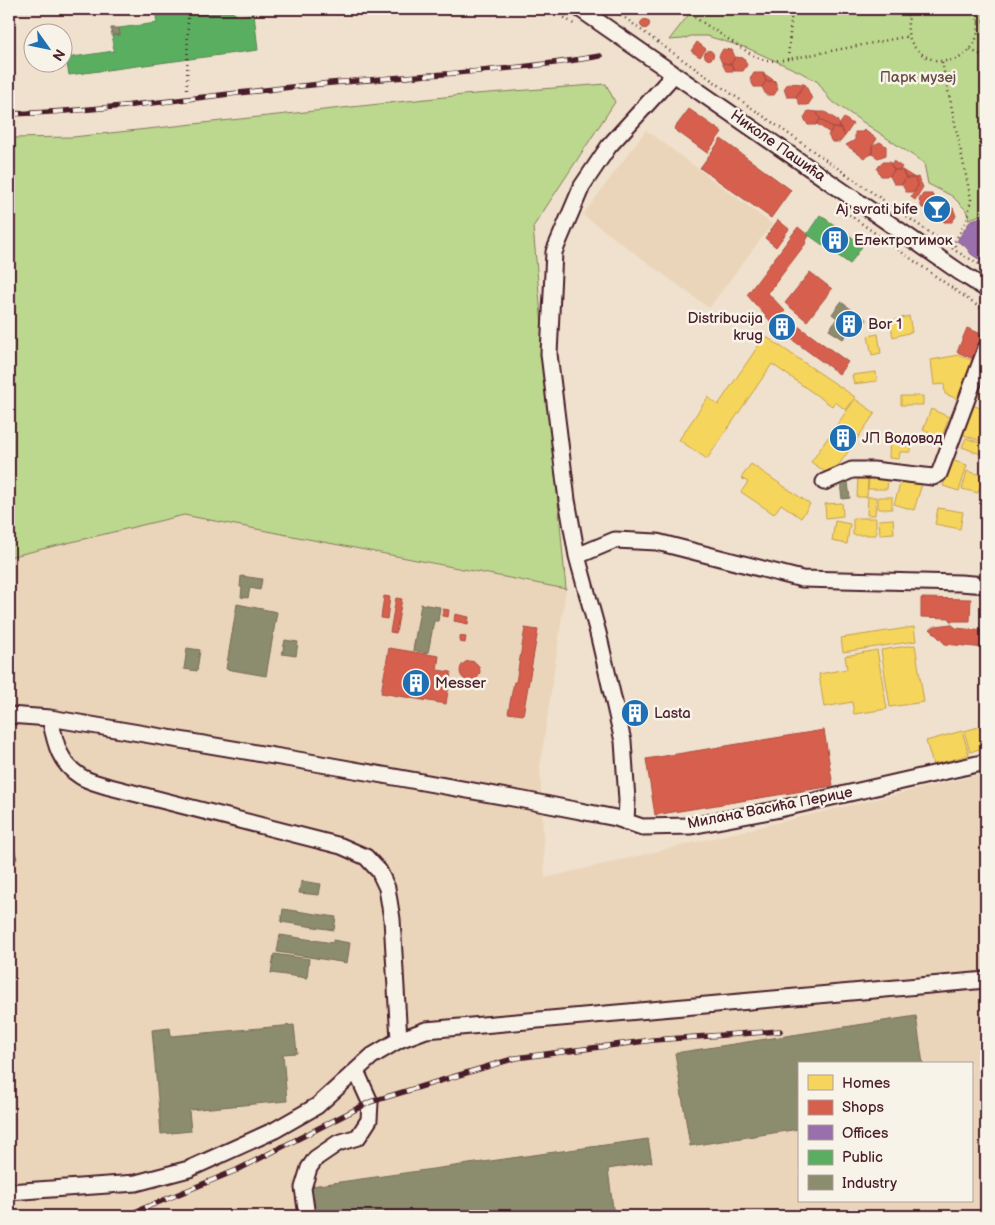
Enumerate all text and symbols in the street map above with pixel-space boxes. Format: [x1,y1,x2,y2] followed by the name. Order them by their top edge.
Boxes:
[22,22,72,72] north arrow
[48,46,68,64] text: N
[880,68,956,87] park label: Парк музеј
[727,106,830,186] street label: Николе Пашића
[922,194,952,224] bar icon: Aj svrati bife
[836,200,918,219] place label: Aj svrati bife
[820,225,850,255] building icon: Електротимок
[854,231,953,250] place label: Електротимок
[687,309,763,345] place label: Distribucija krug
[834,309,864,339] building icon: Bor 1
[767,312,797,342] building icon: Distribucija krug
[868,315,902,334] place label: Bor 1
[828,423,858,453] building icon: ЈП Водовод
[862,429,943,448] place label: ЈП Водовод
[401,668,431,698] building icon: Messer
[435,674,487,693] place label: Messer
[620,698,650,728] building icon: Lasta
[654,704,691,723] place label: Lasta
[686,783,854,833] street label: Милана Васића Перице
[798,1062,972,1202] legend
[842,1074,891,1093] text: Homes
[842,1098,885,1117] text: Shops
[842,1124,889,1143] text: Offices
[842,1148,883,1167] text: Public
[842,1174,897,1193] text: Industry

